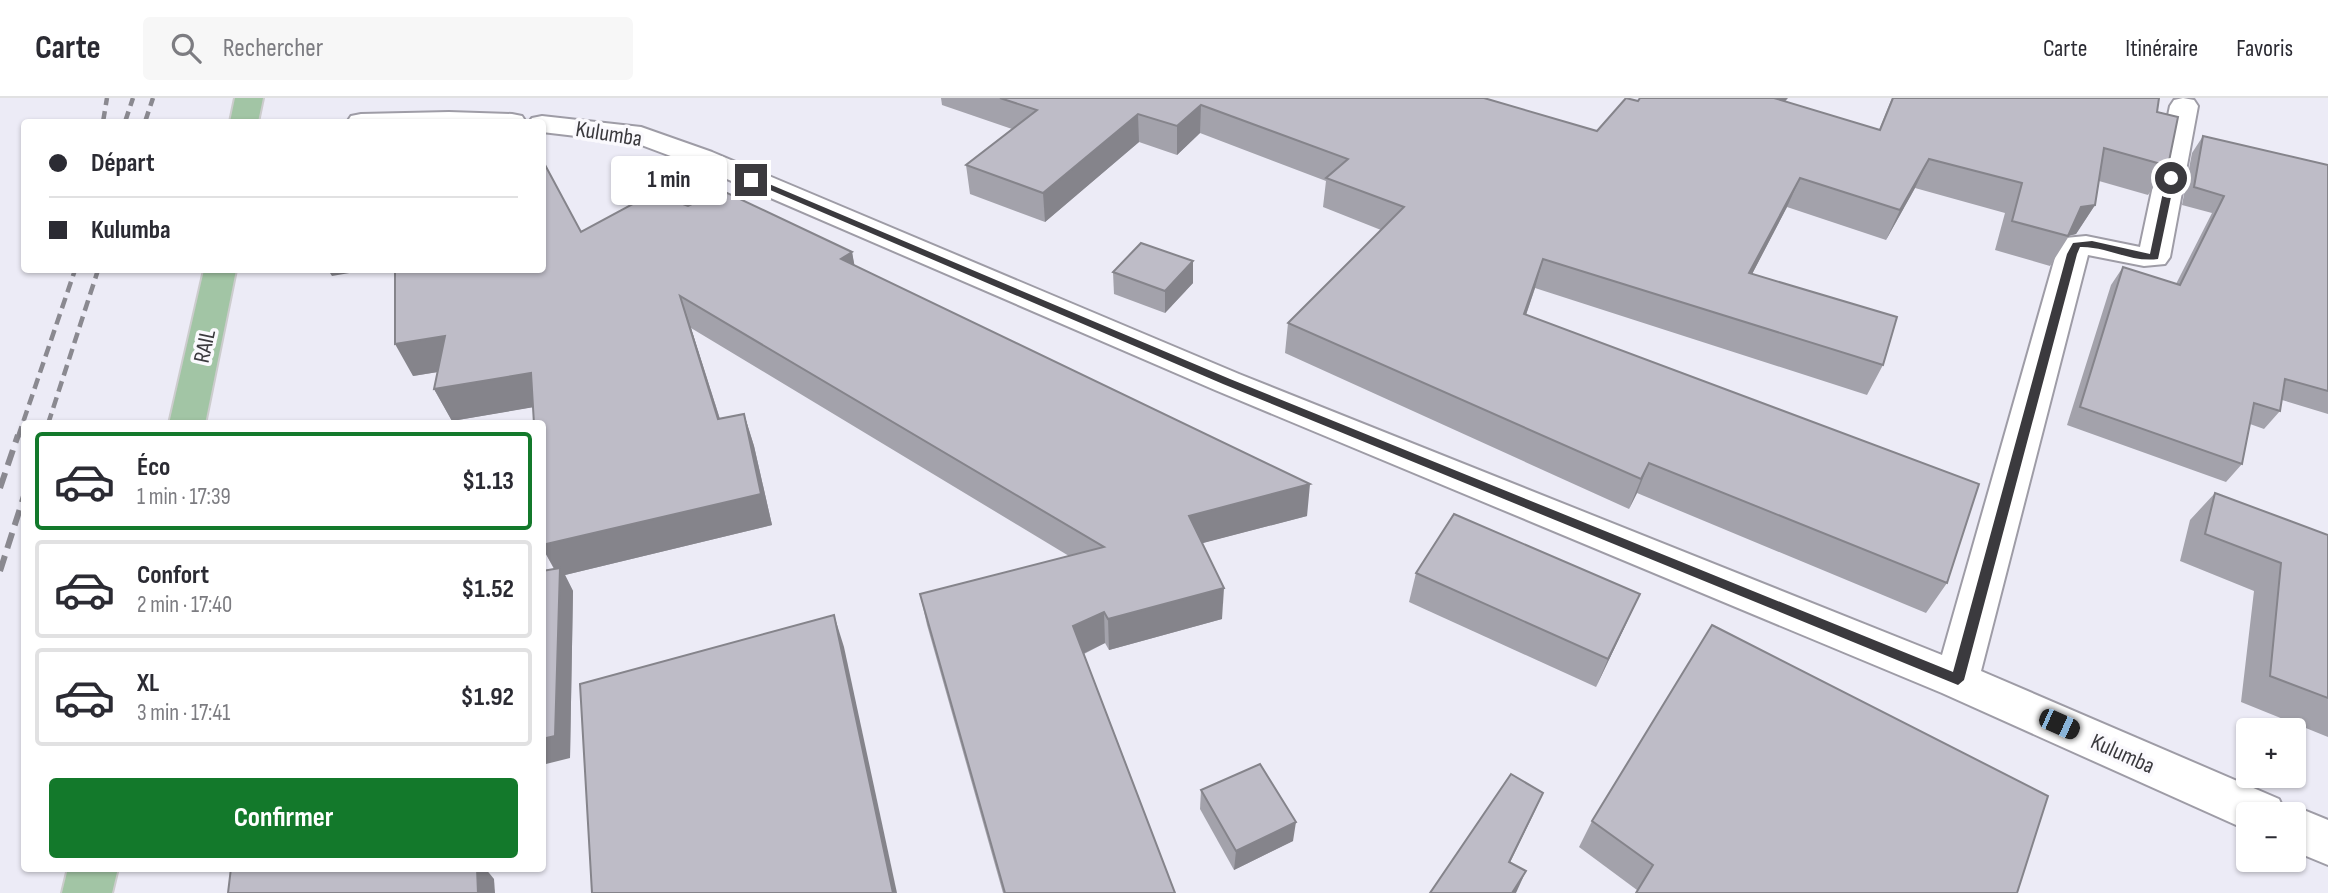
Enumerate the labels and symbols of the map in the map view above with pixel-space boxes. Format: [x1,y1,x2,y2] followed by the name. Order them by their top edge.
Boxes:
[574,115,644,153] street label: Kulumba
[611,155,726,204] callout: 1 min
[2155,162,2187,194] route start
[735,164,767,196] route end
[188,326,222,365] street label: RAIL
[2036,706,2083,742] car
[2086,728,2159,780] street label: Kulumba

